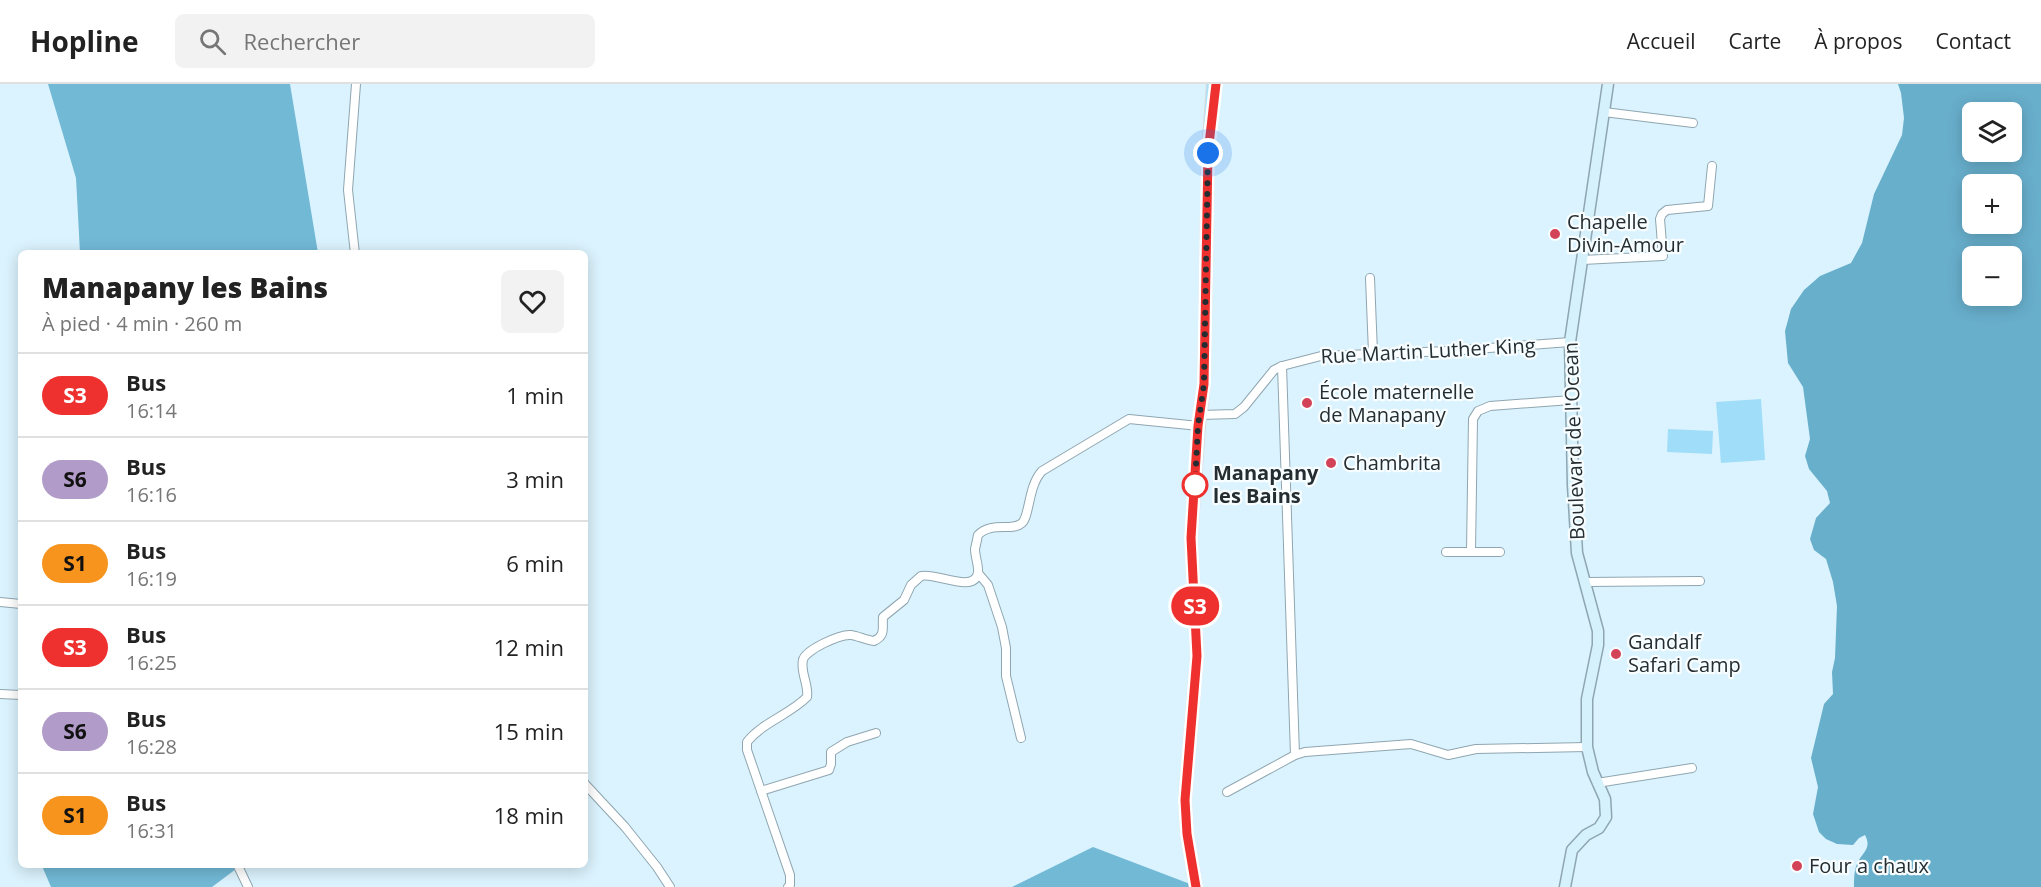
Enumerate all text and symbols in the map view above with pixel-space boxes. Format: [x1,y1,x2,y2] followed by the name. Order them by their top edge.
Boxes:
[175,14,595,68] search box
[30,22,139,60] text: Hopline
[196,25,229,58] icon: search
[244,26,360,56] text: Rechercher
[1627,27,1695,55] text: Accueil
[1728,27,1781,55] text: Carte
[1814,27,1903,55] text: À propos
[1936,27,2011,55] text: Contact
[1962,102,2022,306] map controls
[1962,102,2022,162] button: layers
[1193,138,1223,168] your location
[1962,174,2022,234] button: +
[1567,208,1684,258] place label: Chapelle Divin-Amour
[1548,227,1562,241] marker: Chapelle Divin-Amour
[1962,246,2022,306] button: −
[42,268,328,306] text: Manapany les Bains
[501,270,564,333] button: heart
[42,310,242,337] text: À pied · 4 min · 260 m
[1320,331,1536,370] street label: Rue Martin Luther King
[1557,342,1590,540] street label: Boulevard de l'Ocean
[126,367,166,397] text: Bus
[1319,378,1474,428] place label: École maternelle de Manapany
[506,380,564,410] text: 1 min
[63,381,87,409] text: S3
[1300,396,1314,410] marker: École maternelle de Manapany
[126,397,177,424] text: 16:14
[1343,449,1441,476] place label: Chambrita
[126,451,166,481] text: Bus
[1324,456,1338,470] marker: Chambrita
[1213,459,1319,509] place label: Manapany les Bains
[506,464,564,494] text: 3 min
[63,465,87,493] text: S6
[1182,472,1208,498] marker: Manapany les Bains
[126,481,177,508] text: 16:16
[126,535,166,565] text: Bus
[506,548,564,578] text: 6 min
[63,549,87,577] text: S1
[126,565,177,592] text: 16:19
[1168,586,1222,626] line badge: S3
[1183,592,1207,620] text: S3
[126,619,166,649] text: Bus
[1628,628,1741,678] place label: Gandalf Safari Camp
[494,632,564,662] text: 12 min
[63,633,87,661] text: S3
[1609,647,1623,661] marker: Gandalf Safari Camp
[126,649,177,676] text: 16:25
[126,703,166,733] text: Bus
[494,716,564,746] text: 15 min
[63,717,87,745] text: S6
[126,733,177,760] text: 16:28
[126,787,166,817] text: Bus
[494,800,564,830] text: 18 min
[63,801,87,829] text: S1
[126,817,177,844] text: 16:31
[1809,852,1930,879] place label: Four a chaux
[1790,859,1804,873] marker: Four a chaux

